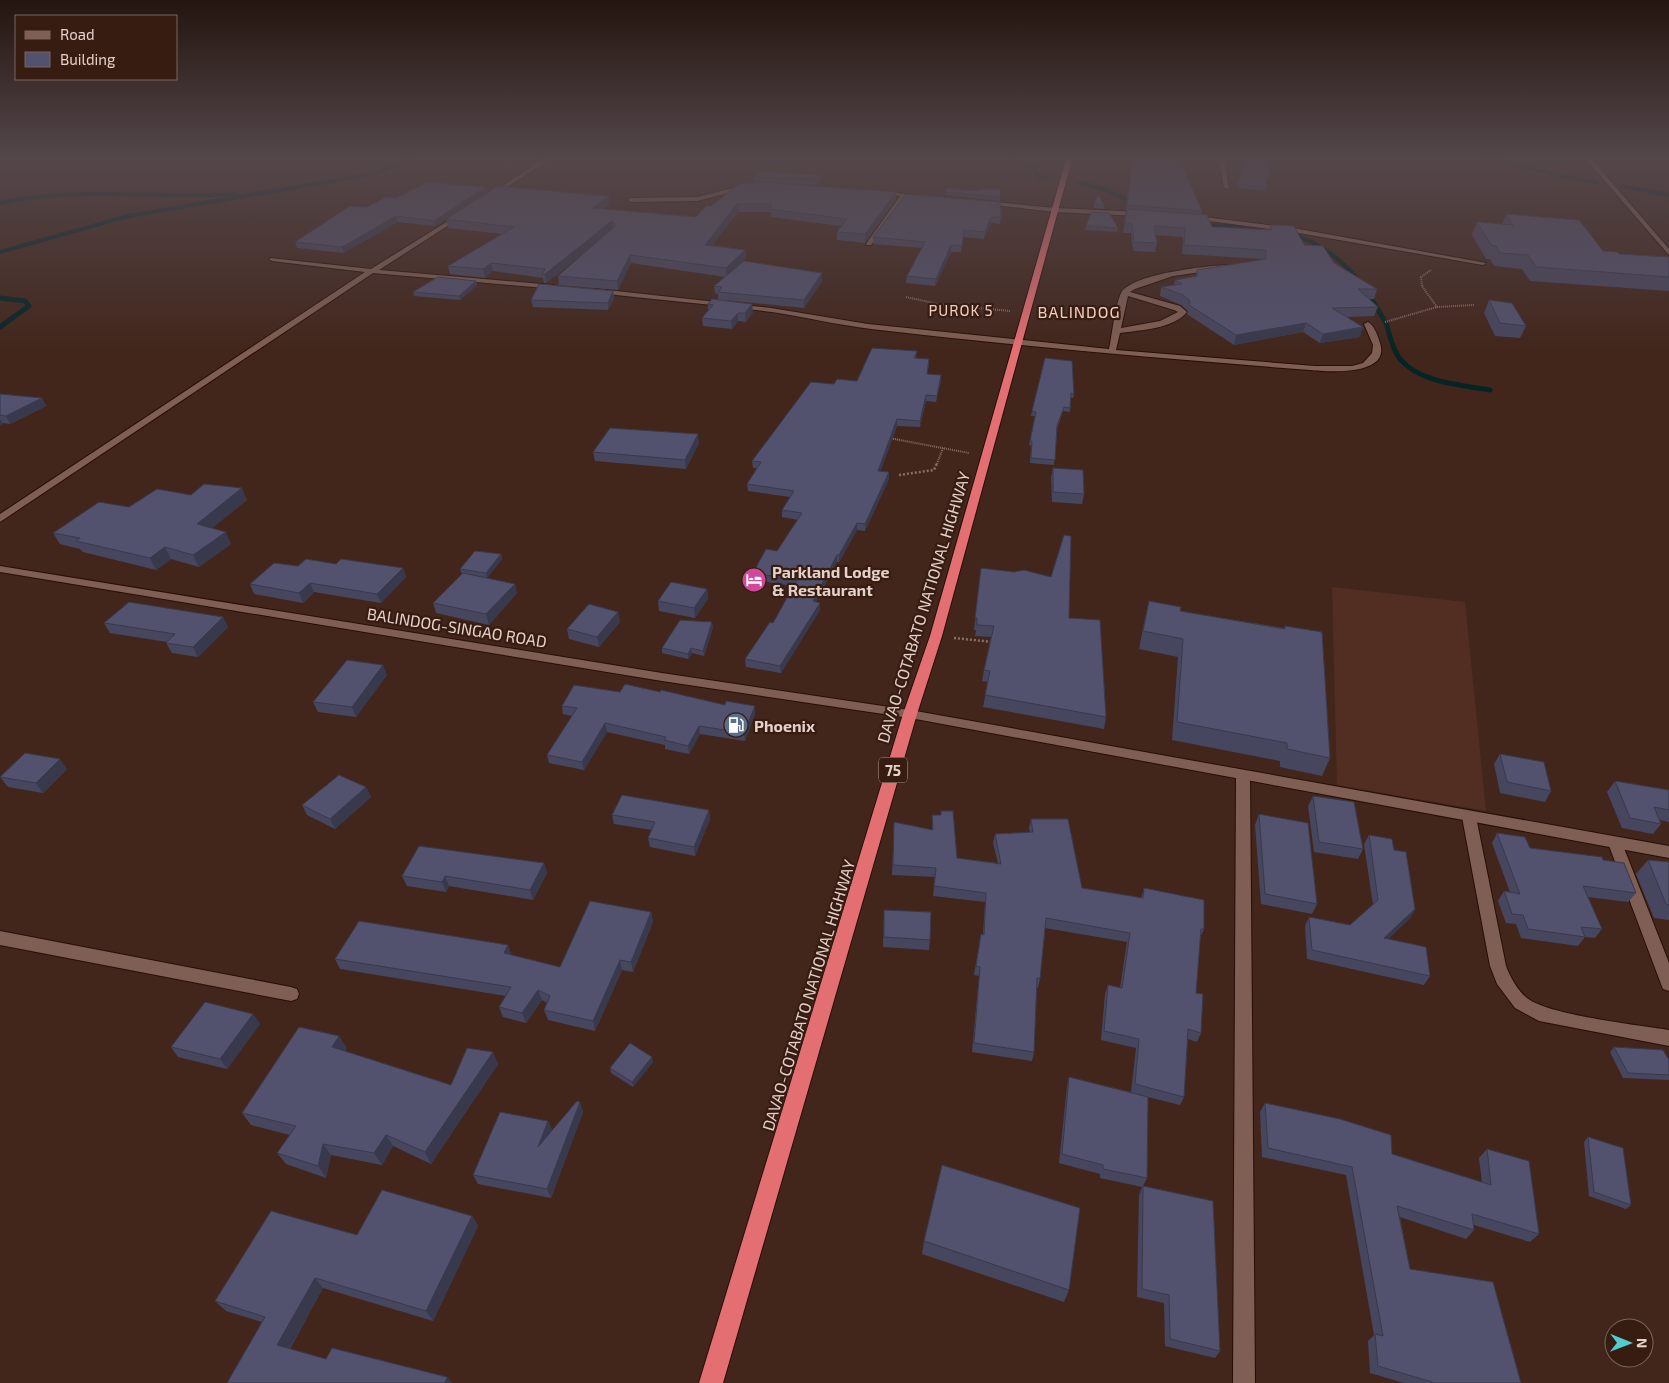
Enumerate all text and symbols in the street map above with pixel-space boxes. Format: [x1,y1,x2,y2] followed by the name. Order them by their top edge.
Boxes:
[15,15,178,80] legend
[60,25,95,43] text: Road
[60,50,116,68] text: Building
[928,301,994,319] district label: PUROK 5
[1038,302,1120,321] district label: BALINDOG
[873,469,973,745] street label: DAVAO-COTABATO NATIONAL HIGHWAY
[772,562,890,599] place label: Parkland Lodge & Restaurant
[741,567,767,593] hotel icon: Parkland Lodge & Restaurant
[366,603,548,651] street label: BALINDOG-SINGAO ROAD
[723,712,749,738] fuel station icon: Phoenix
[754,716,815,735] place label: Phoenix
[879,758,907,782] road number: 75
[758,857,858,1133] street label: DAVAO-COTABATO NATIONAL HIGHWAY
[1604,1318,1654,1368] north arrow
[1634,1338,1651,1348] text: N

